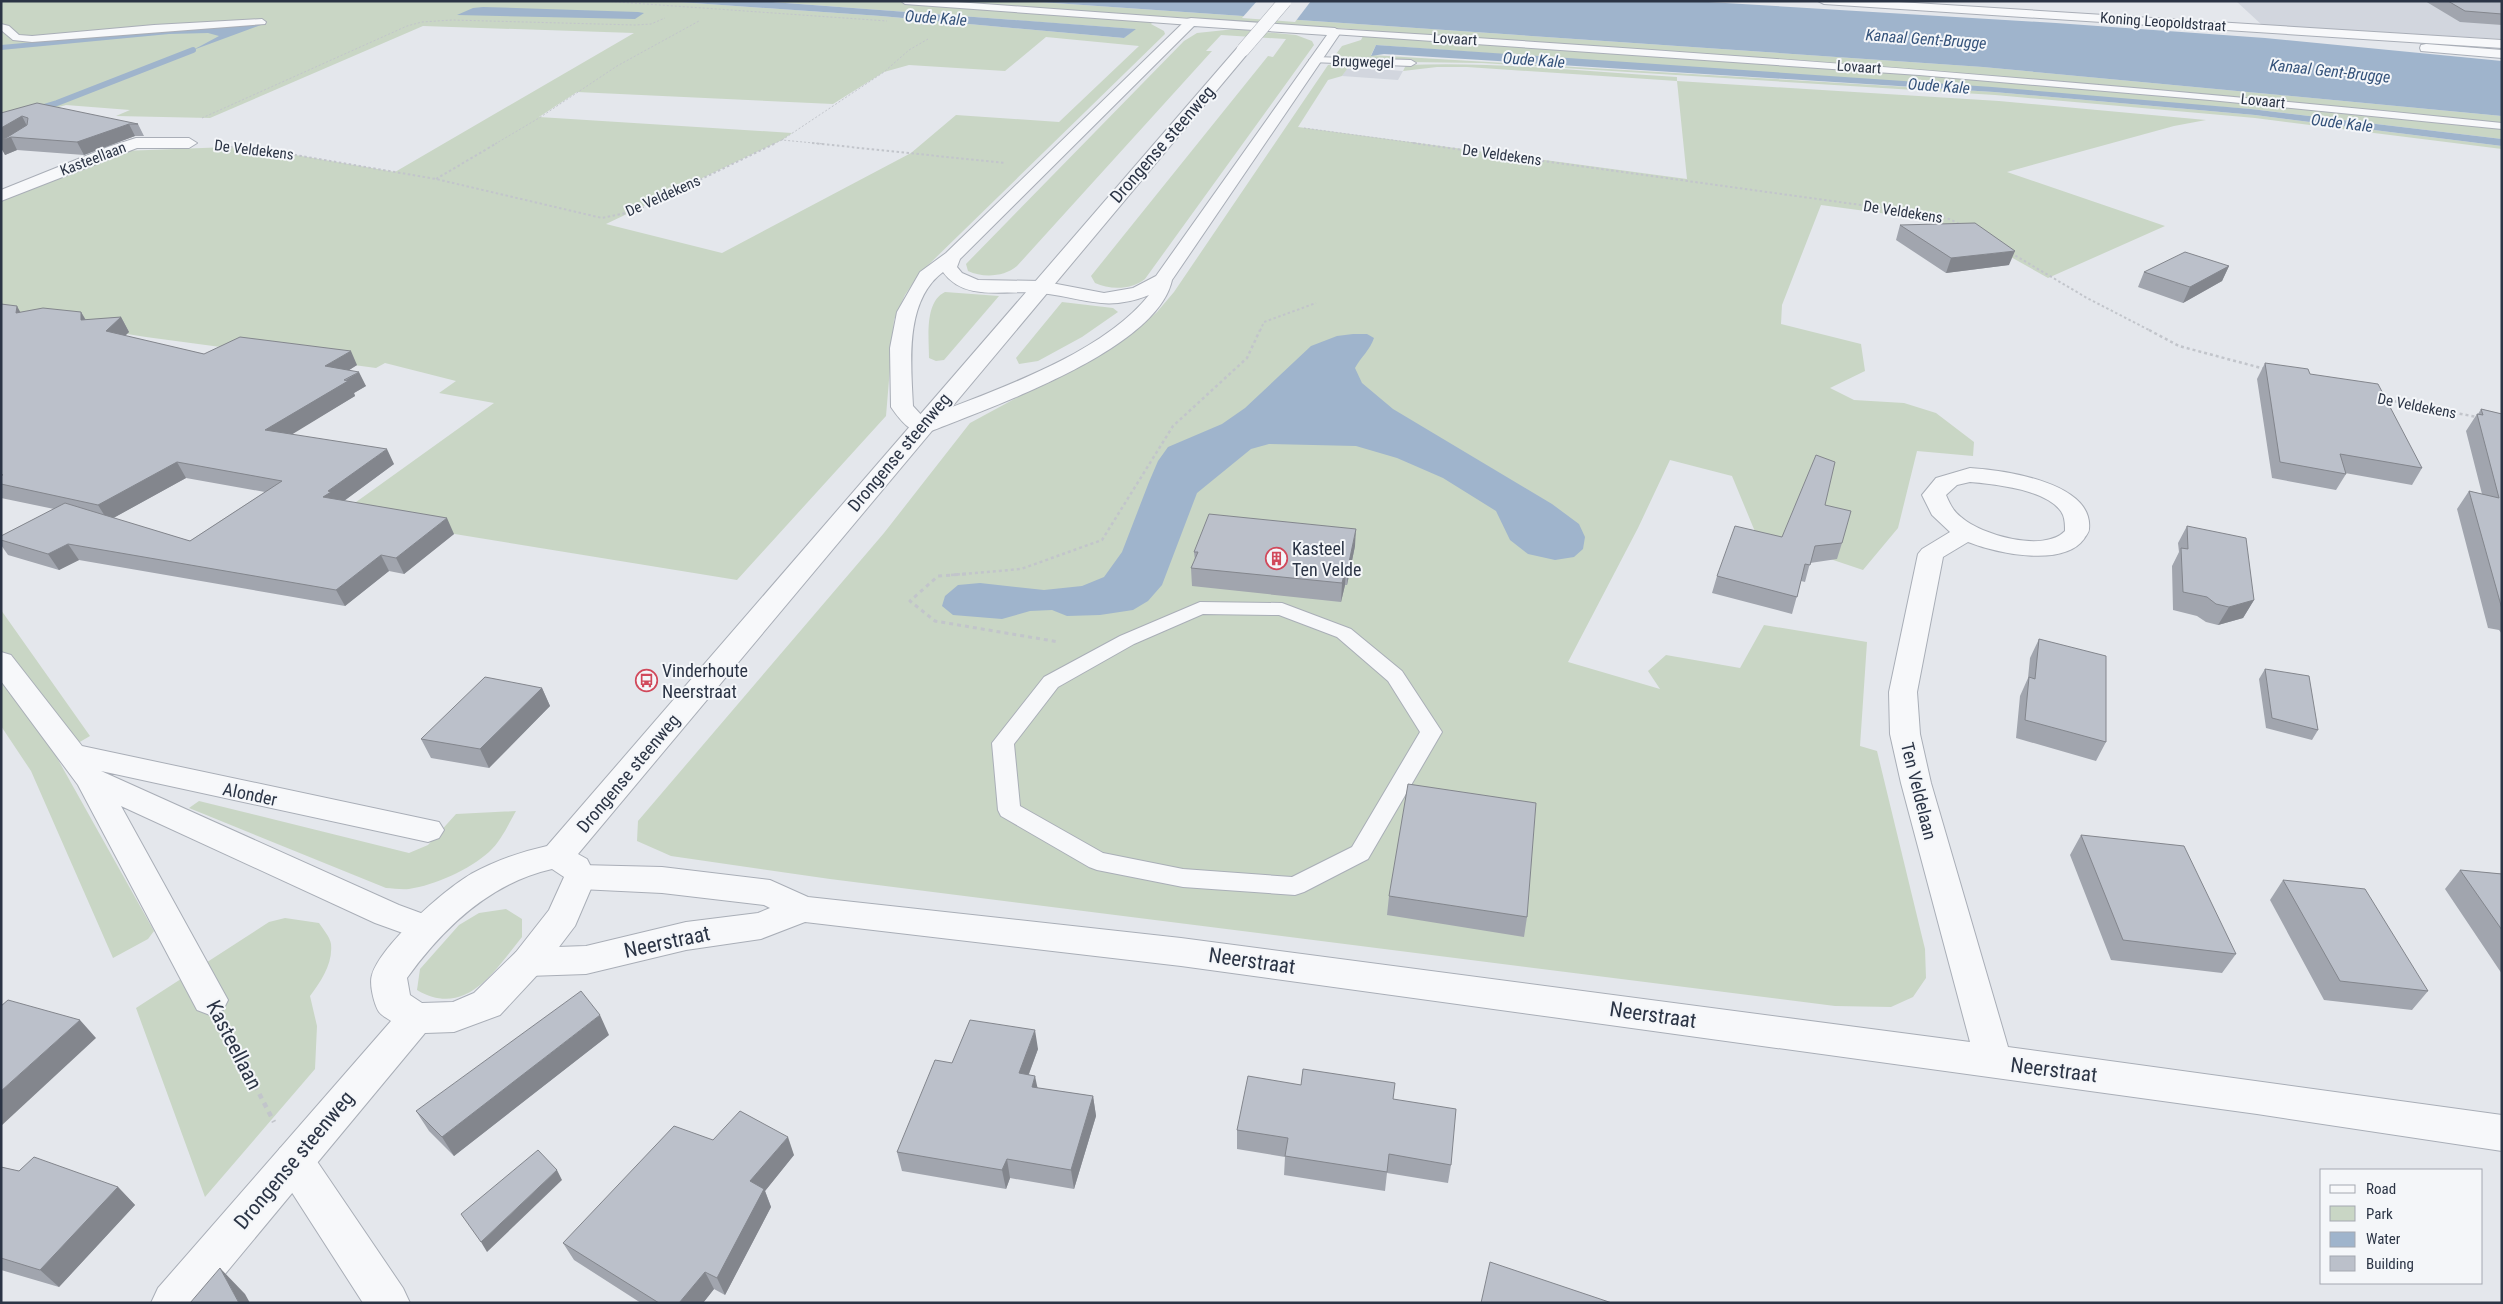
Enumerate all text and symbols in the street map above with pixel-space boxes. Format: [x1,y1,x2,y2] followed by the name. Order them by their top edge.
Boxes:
[904,6,968,30] water label: Oude Kale
[2099,9,2227,35] street label: Koning Leopoldstraat
[1865,25,1987,53] water label: Kanaal Gent-Brugge
[1432,29,1478,49] street label: Lovaart
[1502,48,1566,72] water label: Oude Kale
[1332,52,1394,72] street label: Brugwegel
[2269,55,2391,87] water label: Kanaal Gent-Brugge
[1836,56,1882,78] street label: Lovaart
[1907,74,1971,98] water label: Oude Kale
[1105,81,1219,207] street label: Drongense steenweg
[2240,90,2286,112] street label: Lovaart
[2310,110,2374,136] water label: Oude Kale
[213,136,295,164] street label: De Veldekens
[57,138,129,180] street label: Kasteellaan
[1461,141,1543,169] street label: De Veldekens
[623,171,703,220] street label: De Veldekens
[1862,197,1944,227] street label: De Veldekens
[843,388,955,516] street label: Drongense steenweg
[2376,390,2458,422] street label: De Veldekens
[1292,538,1361,580] place label: Kasteel Ten Velde
[1264,546,1288,570] building icon: Kasteel Ten Velde
[662,660,748,702] place label: Vinderhoute Neerstraat
[634,668,658,692] bus stop icon: Vinderhoute Neerstraat
[572,709,684,837] street label: Drongense steenweg
[1897,740,1941,842] street label: Ten Veldelaan
[221,778,280,810] street label: Alonder
[622,921,712,963] street label: Neerstraat
[1207,943,1297,979] street label: Neerstraat
[201,996,267,1094] street label: Kasteellaan
[1608,997,1698,1033] street label: Neerstraat
[2009,1053,2099,1087] street label: Neerstraat
[229,1086,359,1234] street label: Drongense steenweg
[2320,1169,2483,1284] legend
[2366,1180,2396,1198] text: Road
[2366,1205,2393,1223] text: Park
[2366,1230,2401,1248] text: Water
[2366,1255,2414,1273] text: Building

